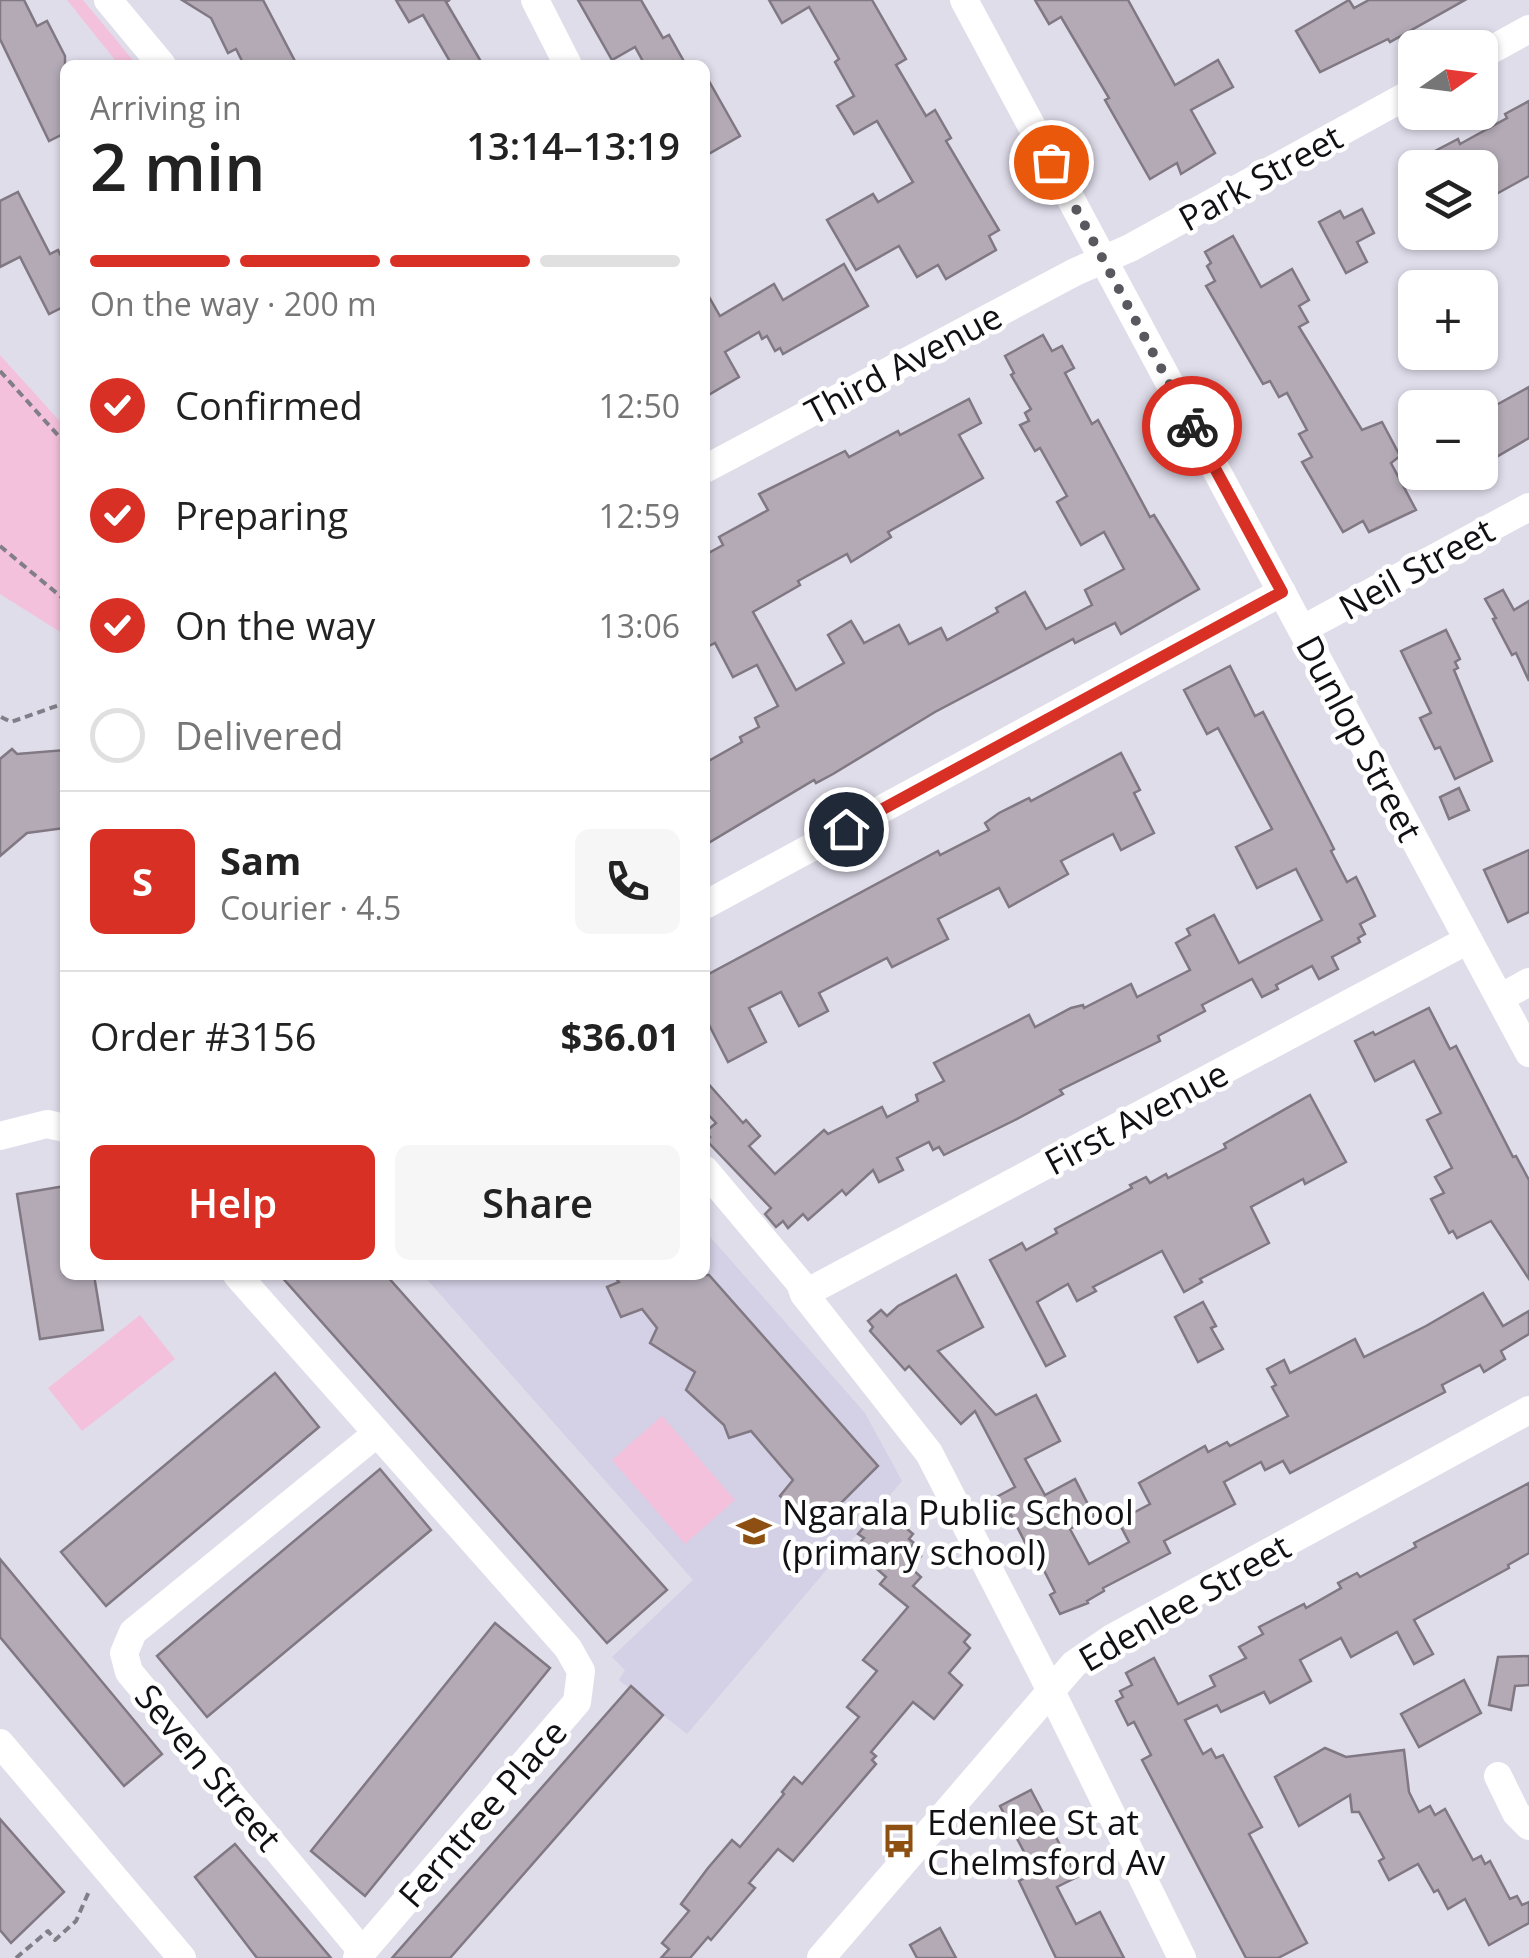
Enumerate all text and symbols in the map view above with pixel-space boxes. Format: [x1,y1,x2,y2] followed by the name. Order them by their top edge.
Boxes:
[1398,30,1498,130] north arrow
[1398,30,1498,490] map controls
[90,86,242,129] text: Arriving in
[1170,113,1350,241] street label: Park Street
[466,119,680,171] text: 13:14–13:19
[1009,120,1094,205] pin
[90,122,265,210] text: 2 min
[1024,135,1079,190] icon: bag
[1398,150,1498,250] button: layers
[1398,270,1498,370] button: +
[90,282,377,325] text: On the way · 200 m
[796,291,1010,435] street label: Third Avenue
[1142,376,1242,476] courier
[90,378,145,433] icon: check
[175,379,363,431] text: Confirmed
[598,384,680,427] text: 12:50
[1398,390,1498,490] button: −
[1165,399,1220,454] icon: bike
[90,488,145,543] icon: check
[175,489,348,541] text: Preparing
[598,494,680,537] text: 12:59
[1330,506,1502,630] street label: Neil Street
[90,598,145,653] icon: check
[175,599,375,651] text: On the way
[598,604,680,647] text: 13:06
[1286,627,1434,849] street label: Dunlop Street
[175,709,344,761] text: Delivered
[804,787,889,872] pin
[819,802,874,857] icon: home
[575,829,680,934] button: phone
[220,834,301,886] text: Sam
[132,855,153,907] text: S
[220,886,401,929] text: Courier · 4.5
[90,1010,317,1062] text: Order #3156
[561,1010,680,1062] text: $36.01
[1036,1049,1236,1185] street label: First Avenue
[90,1145,375,1260] button: Help
[395,1145,680,1260] button: Share
[782,1488,1134,1575] place label: Ngarala Public School (primary school)
[735,1512,773,1550] school or university icon: Ngarala Public School (primary school)
[1070,1522,1298,1682] street label: Edenlee Street
[125,1674,293,1860] street label: Seven Street
[387,1709,577,1917] street label: Ferntree Place
[927,1798,1166,1885] place label: Edenlee St at Chelmsford Av
[880,1822,918,1860] bus stop icon: Edenlee St at Chelmsford Av

